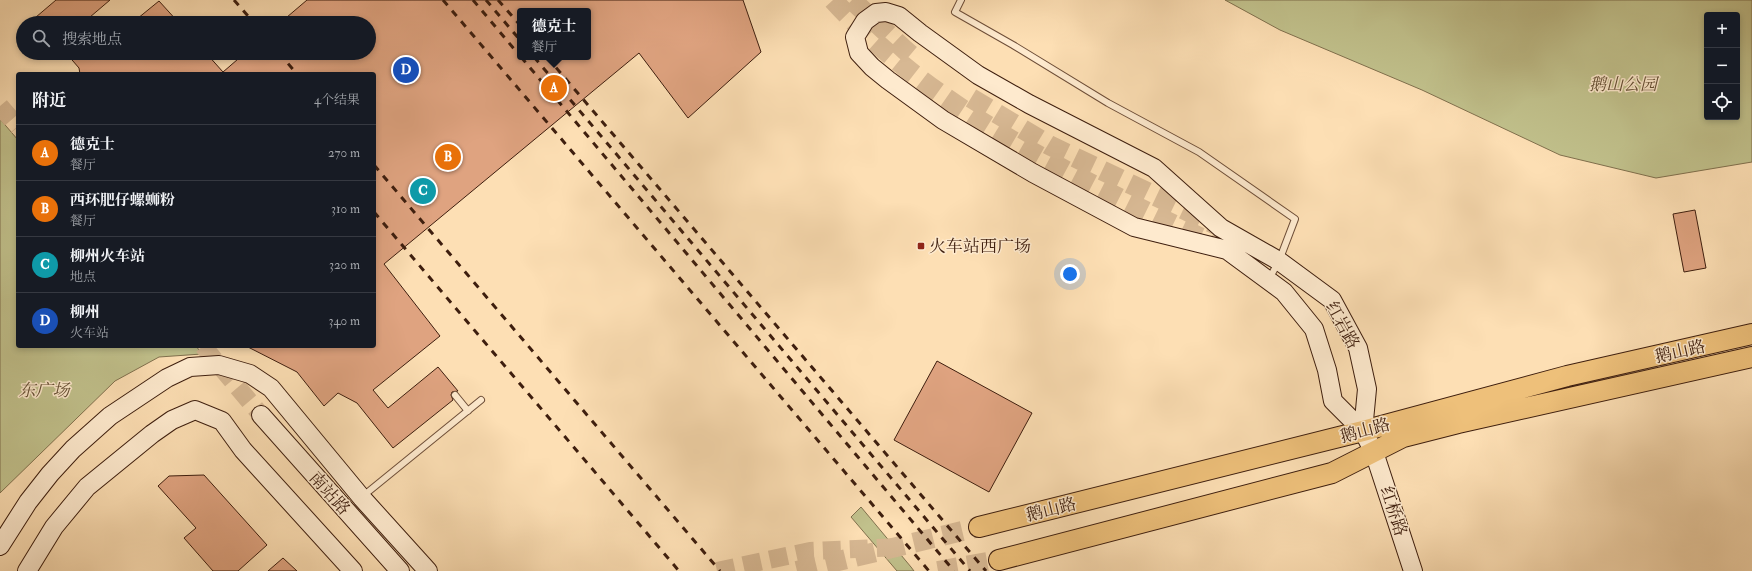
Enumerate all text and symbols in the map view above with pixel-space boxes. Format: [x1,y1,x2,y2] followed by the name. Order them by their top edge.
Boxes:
[517,8,591,60] popup
[1704,12,1740,120] map controls
[1704,12,1740,48] button: +
[16,16,376,60] search box
[531,17,577,36] text: 德克士
[30,27,52,49] icon: search
[62,30,122,49] text: 搜索地点
[531,39,558,55] text: 餐厅
[1704,48,1740,84] button: −
[393,55,419,85] pin: D
[541,73,567,103] pin: A
[1589,74,1660,95] park label: 鹅山公园
[1704,84,1740,120] button: locate
[32,90,66,111] text: 附近
[314,92,360,108] text: 4个结果
[70,135,115,154] text: 德克士
[435,142,461,172] pin: B
[41,145,49,161] text: A
[328,145,360,161] text: 270 m
[70,157,96,173] text: 餐厅
[410,176,436,206] pin: C
[70,191,175,210] text: 西环肥仔螺蛳粉
[41,201,49,217] text: B
[331,201,360,217] text: 310 m
[70,213,96,229] text: 餐厅
[929,236,1031,257] place label: 火车站西广场
[916,241,926,251] marker: 火车站西广场
[70,247,145,266] text: 柳州火车站
[40,257,50,273] text: C
[329,257,360,273] text: 320 m
[1060,264,1080,284] your location
[70,269,96,285] text: 地点
[1321,298,1364,353] street label: 红岩路
[70,303,100,322] text: 柳州
[40,313,50,329] text: D
[329,313,360,329] text: 340 m
[70,325,109,341] text: 火车站
[1653,336,1707,367] street label: 鹅山路
[19,380,71,401] park label: 东广场
[1338,414,1392,447] street label: 鹅山路
[305,467,354,519] street label: 南站路
[1376,484,1411,539] street label: 红桥路
[1024,493,1078,526] street label: 鹅山路

